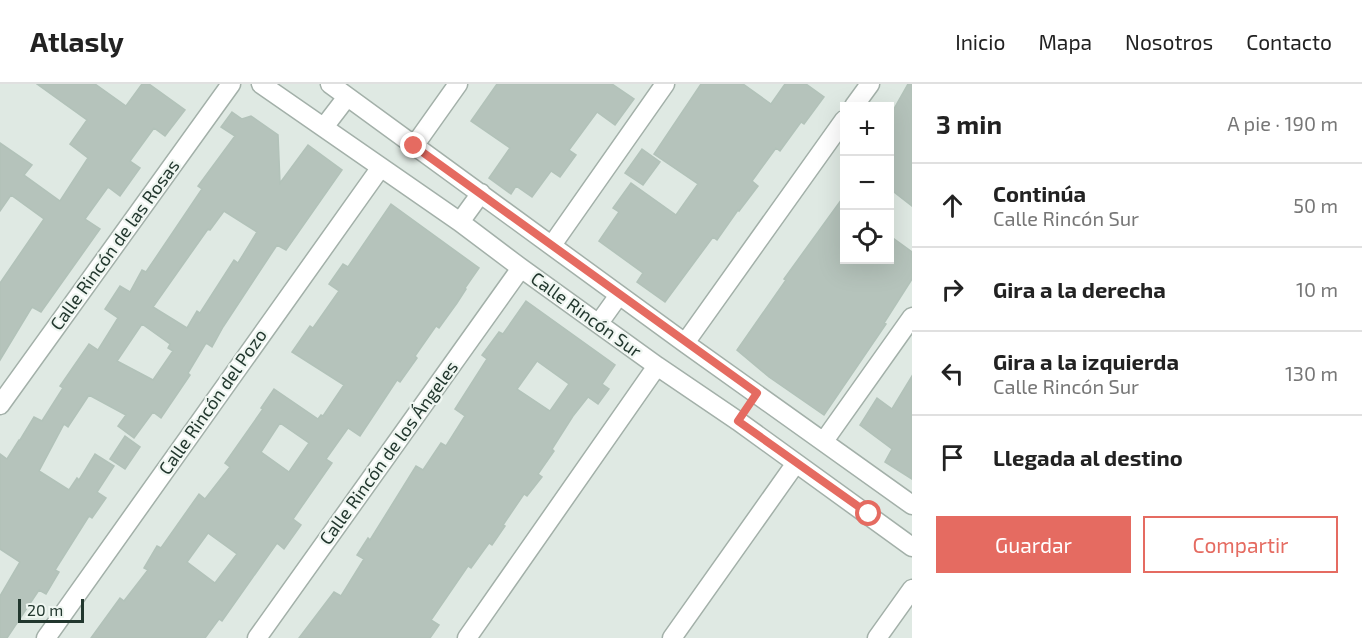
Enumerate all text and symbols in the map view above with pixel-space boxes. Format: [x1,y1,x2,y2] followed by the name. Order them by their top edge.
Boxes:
[30,24,124,58] text: Atlasly
[955,29,1005,54] text: Inicio
[1038,29,1092,54] text: Mapa
[1125,29,1213,54] text: Nosotros
[1246,29,1332,54] text: Contacto
[840,102,894,264] map controls
[840,102,894,156] button: +
[936,108,1002,139] text: 3 min
[1227,111,1338,135] text: A pie · 190 m
[400,132,426,158] route end
[45,155,184,334] street label: Calle Rincón de las Rosas
[840,156,894,210] button: −
[993,180,1086,206] text: Continúa
[936,189,969,222] icon: ahead
[1293,193,1338,217] text: 50 m
[993,206,1139,230] text: Calle Rincón Sur
[840,210,894,264] button: locate
[527,267,646,362] street label: Calle Rincón Sur
[936,273,969,306] icon: right
[993,276,1166,302] text: Gira a la derecha
[1296,277,1338,301] text: 10 m
[154,324,271,479] street label: Calle Rincón del Pozo
[993,348,1179,374] text: Gira a la izquierda
[314,356,462,549] street label: Calle Rincón de los Ángeles
[936,357,969,390] icon: left
[1285,361,1338,385] text: 130 m
[993,374,1139,398] text: Calle Rincón Sur
[936,441,969,474] icon: arrive
[993,444,1183,470] text: Llegada al destino
[855,500,881,526] route start
[936,516,1131,573] button: Guardar
[1143,516,1338,573] button: Compartir
[18,596,84,624] scale bar
[27,600,63,619] text: 20 m

